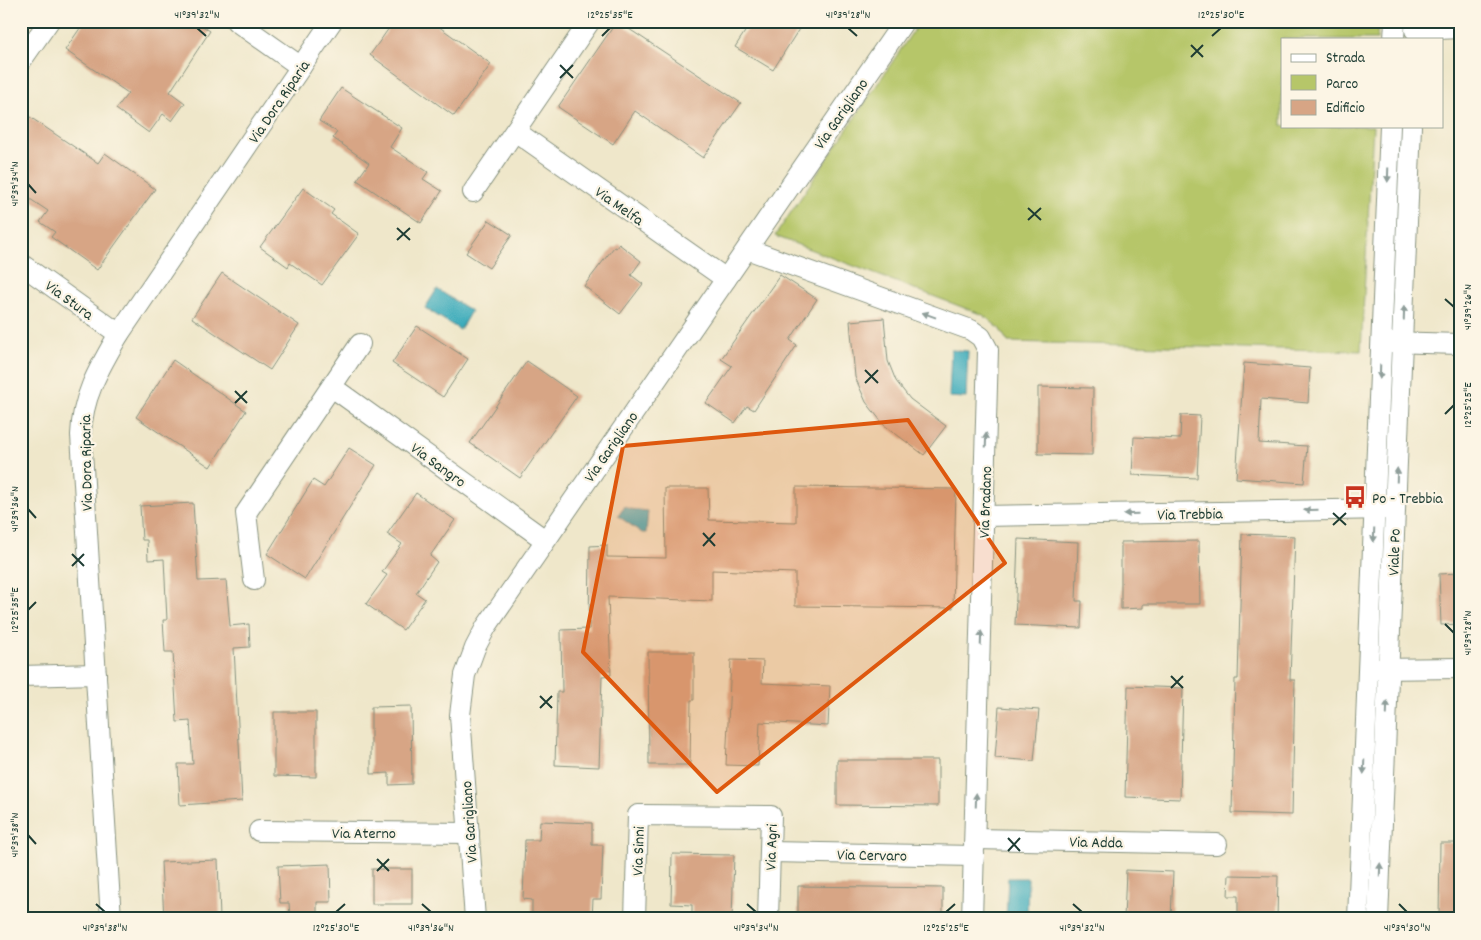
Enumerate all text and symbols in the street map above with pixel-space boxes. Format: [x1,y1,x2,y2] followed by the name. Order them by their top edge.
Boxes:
[174,7,220,24] text: 41°39'32"N
[587,7,633,24] text: 12°25'35"E
[826,7,871,24] text: 41°39'28"N
[1198,7,1245,24] text: 12°25'30"E
[1281,38,1444,128] legend
[1326,48,1366,70] text: Strada
[244,56,317,149] street label: Via Dora Riparia
[809,74,875,155] street label: Via Garigliano
[1326,74,1358,96] text: Parco
[1326,98,1365,120] text: Edificio
[7,161,24,207] text: 41°39'34"N
[1384,167,1392,183] one-way arrow
[589,182,648,233] street label: Via Melfa
[39,276,98,327] street label: Via Stura
[1460,284,1477,330] text: 41°39'26"N
[1400,305,1408,321] one-way arrow
[921,311,936,318] one-way arrow
[1376,365,1384,381] one-way arrow
[1460,382,1477,428] text: 12°25'25"E
[579,407,645,488] street label: Via Garigliano
[75,414,100,511] street label: Via Dora Riparia
[982,432,990,448] one-way arrow
[405,438,470,494] street label: Via Sangro
[974,466,999,539] street label: Via Bradano
[1393,467,1401,483] one-way arrow
[1342,484,1368,510] bus stop icon: Po - Trebbia
[7,486,24,532] text: 41°39'36"N
[1372,488,1443,511] place label: Po - Trebbia
[1157,503,1223,528] street label: Via Trebbia
[1303,507,1319,515] one-way arrow
[1123,510,1139,518] one-way arrow
[1369,527,1377,543] one-way arrow
[1383,528,1408,576] street label: Viale Po
[7,587,24,633] text: 12°25'35"E
[1460,610,1477,655] text: 41°39'28"N
[977,629,985,645] one-way arrow
[1383,699,1391,715] one-way arrow
[1360,759,1368,775] one-way arrow
[456,780,485,864] street label: Via Garigliano
[972,792,980,808] one-way arrow
[7,812,24,858] text: 41°39'38"N
[332,823,396,846] street label: Via Aterno
[760,823,785,871] street label: Via Agri
[627,826,652,876] street label: Via Sinni
[1069,832,1123,855] street label: Via Adda
[837,844,907,869] street label: Via Cervaro
[1377,862,1385,878] one-way arrow
[83,920,128,937] text: 41°39'38"N
[313,920,360,937] text: 12°25'30"E
[408,920,454,937] text: 41°39'36"N
[733,920,779,937] text: 41°39'34"N
[923,920,969,937] text: 12°25'25"E
[1059,920,1105,937] text: 41°39'32"N
[1384,920,1430,937] text: 41°39'30"N

